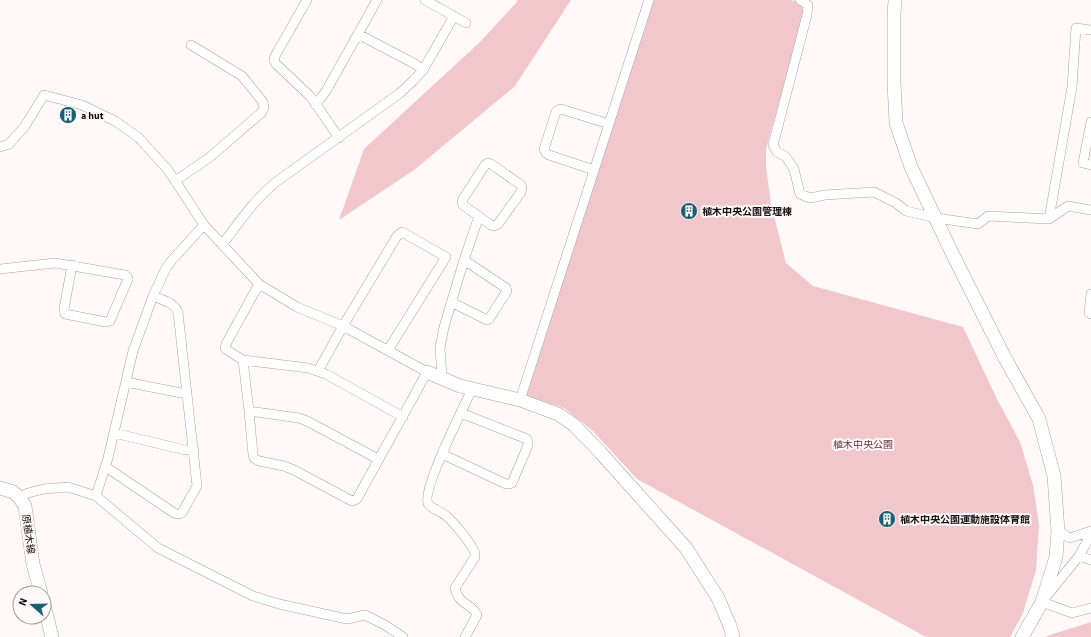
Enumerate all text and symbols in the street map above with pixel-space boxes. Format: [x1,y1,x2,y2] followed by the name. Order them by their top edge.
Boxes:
[58,105,78,125] building icon: a hut
[81,109,104,123] place label: a hut
[679,201,699,221] building icon: 植木中央公園管理棟
[702,205,792,219] place label: 植木中央公園管理棟
[833,438,893,452] park label: 植木中央公園
[877,509,897,529] building icon: 植木中央公園運動施設体育館
[18,513,38,555] street label: 原植木線
[900,513,1030,527] place label: 植木中央公園運動施設体育館
[12,585,52,625] north arrow
[15,596,31,608] text: N

